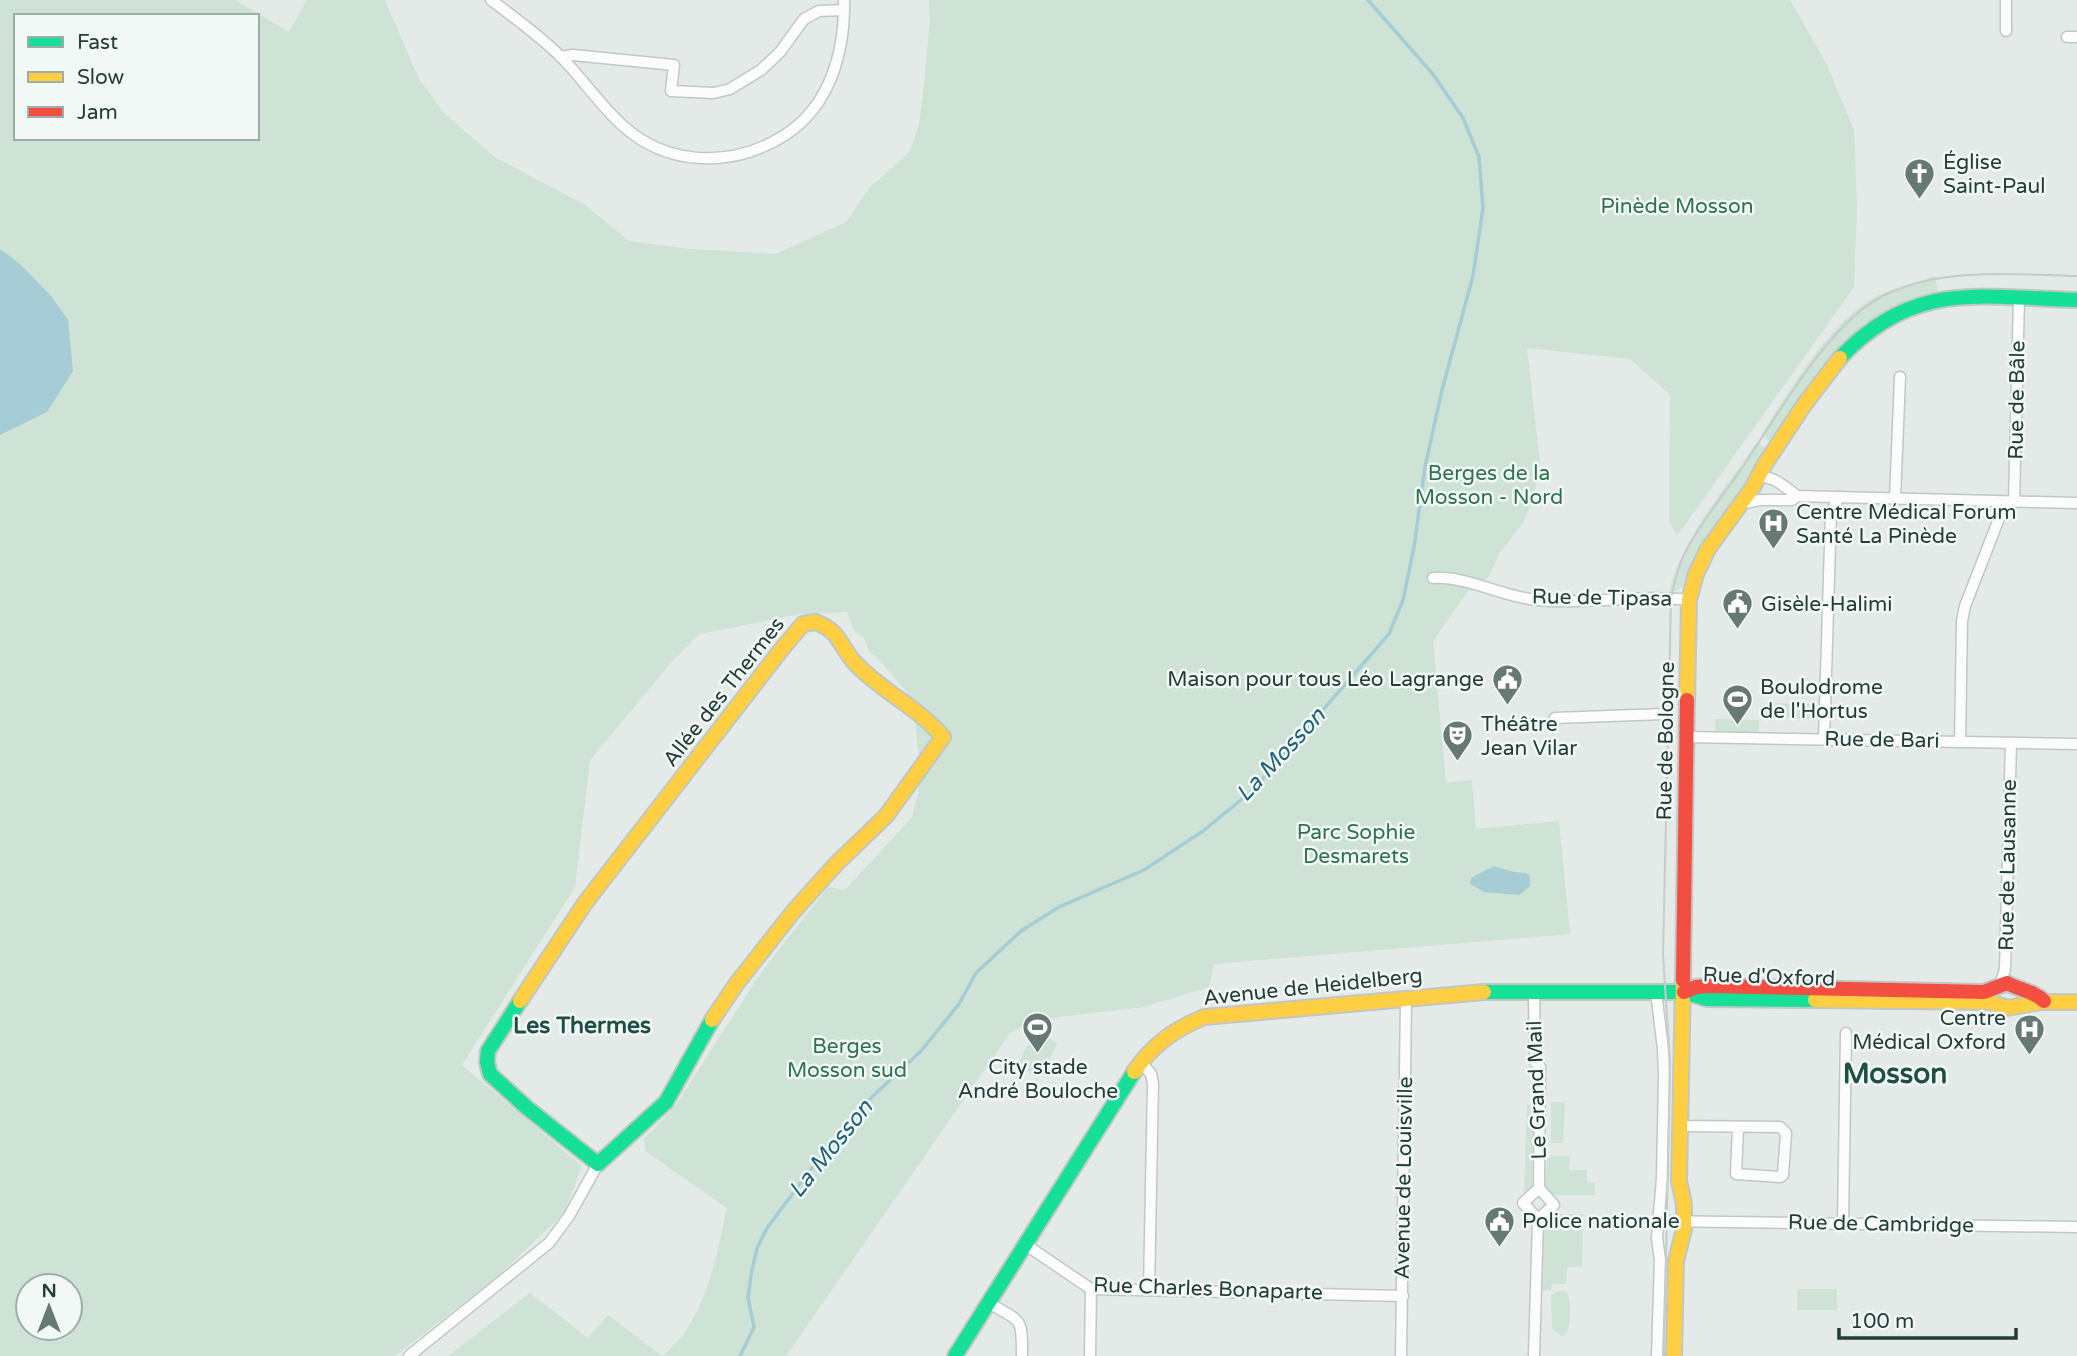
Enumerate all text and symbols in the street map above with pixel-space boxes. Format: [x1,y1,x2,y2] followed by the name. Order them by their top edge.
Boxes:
[14,14,259,140] legend
[77,30,118,55] text: Fast
[77,65,125,90] text: Slow
[77,100,118,125] text: Jam
[1943,150,2045,199] place label: Église Saint-Paul
[1903,157,1937,201] church icon: Église Saint-Paul
[1601,194,1753,219] park label: Pinède Mosson
[2003,340,2031,460] street label: Rue de Bâle
[1415,461,1563,510] park label: Berges de la Mosson - Nord
[1796,500,2017,549] place label: Centre Médical Forum Santé La Pinède
[1756,507,1790,551] hospital icon: Centre Médical Forum Santé La Pinède
[1532,584,1672,612] street label: Rue de Tipasa
[1721,587,1755,631] public building icon: Gisèle-Halimi
[1761,592,1892,617] place label: Gisèle-Halimi
[658,612,790,772] street label: Allée des Thermes
[1652,661,1680,821] street label: Rue de Bologne
[1490,662,1524,706] public building icon: Maison pour tous Léo Lagrange
[1167,667,1484,692] place label: Maison pour tous Léo Lagrange
[1760,675,1883,724] place label: Boulodrome de l'Hortus
[1720,682,1754,726] sports icon: Boulodrome de l'Hortus
[1230,702,1332,808] water label: La Mosson
[1481,712,1577,761] place label: Théâtre Jean Vilar
[1441,719,1475,763] theatre icon: Théâtre Jean Vilar
[1824,726,1940,754] street label: Rue de Bari
[1994,779,2022,951] street label: Rue de Lausanne
[1297,820,1415,869] park label: Parc Sophie Desmarets
[1702,962,1836,992] street label: Rue d'Oxford
[1202,963,1424,1011] street label: Avenue de Heidelberg
[1852,1006,2006,1055] place label: Centre Médical Oxford
[1021,1010,1055,1054] sports icon: City stade André Bouloche
[513,1012,651,1040] district label: Les Thermes
[2012,1013,2046,1057] hospital icon: Centre Médical Oxford
[1522,1020,1552,1160] street label: Le Grand Mail
[787,1034,907,1083] park label: Berges Mosson sud
[958,1055,1118,1104] place label: City stade André Bouloche
[1843,1057,1947,1091] district label: Mosson
[1390,1076,1418,1280] street label: Avenue de Louisville
[783,1094,880,1204] water label: La Mosson
[1482,1204,1516,1248] public building icon: Police nationale
[1522,1209,1680,1234] place label: Police nationale
[1788,1210,1974,1238] street label: Rue de Cambridge
[14,1272,84,1342] north arrow
[1093,1273,1323,1306] street label: Rue Charles Bonaparte
[41,1280,57,1302] text: N
[1839,1296,2016,1340] scale bar
[1850,1309,1914,1334] text: 100 m

